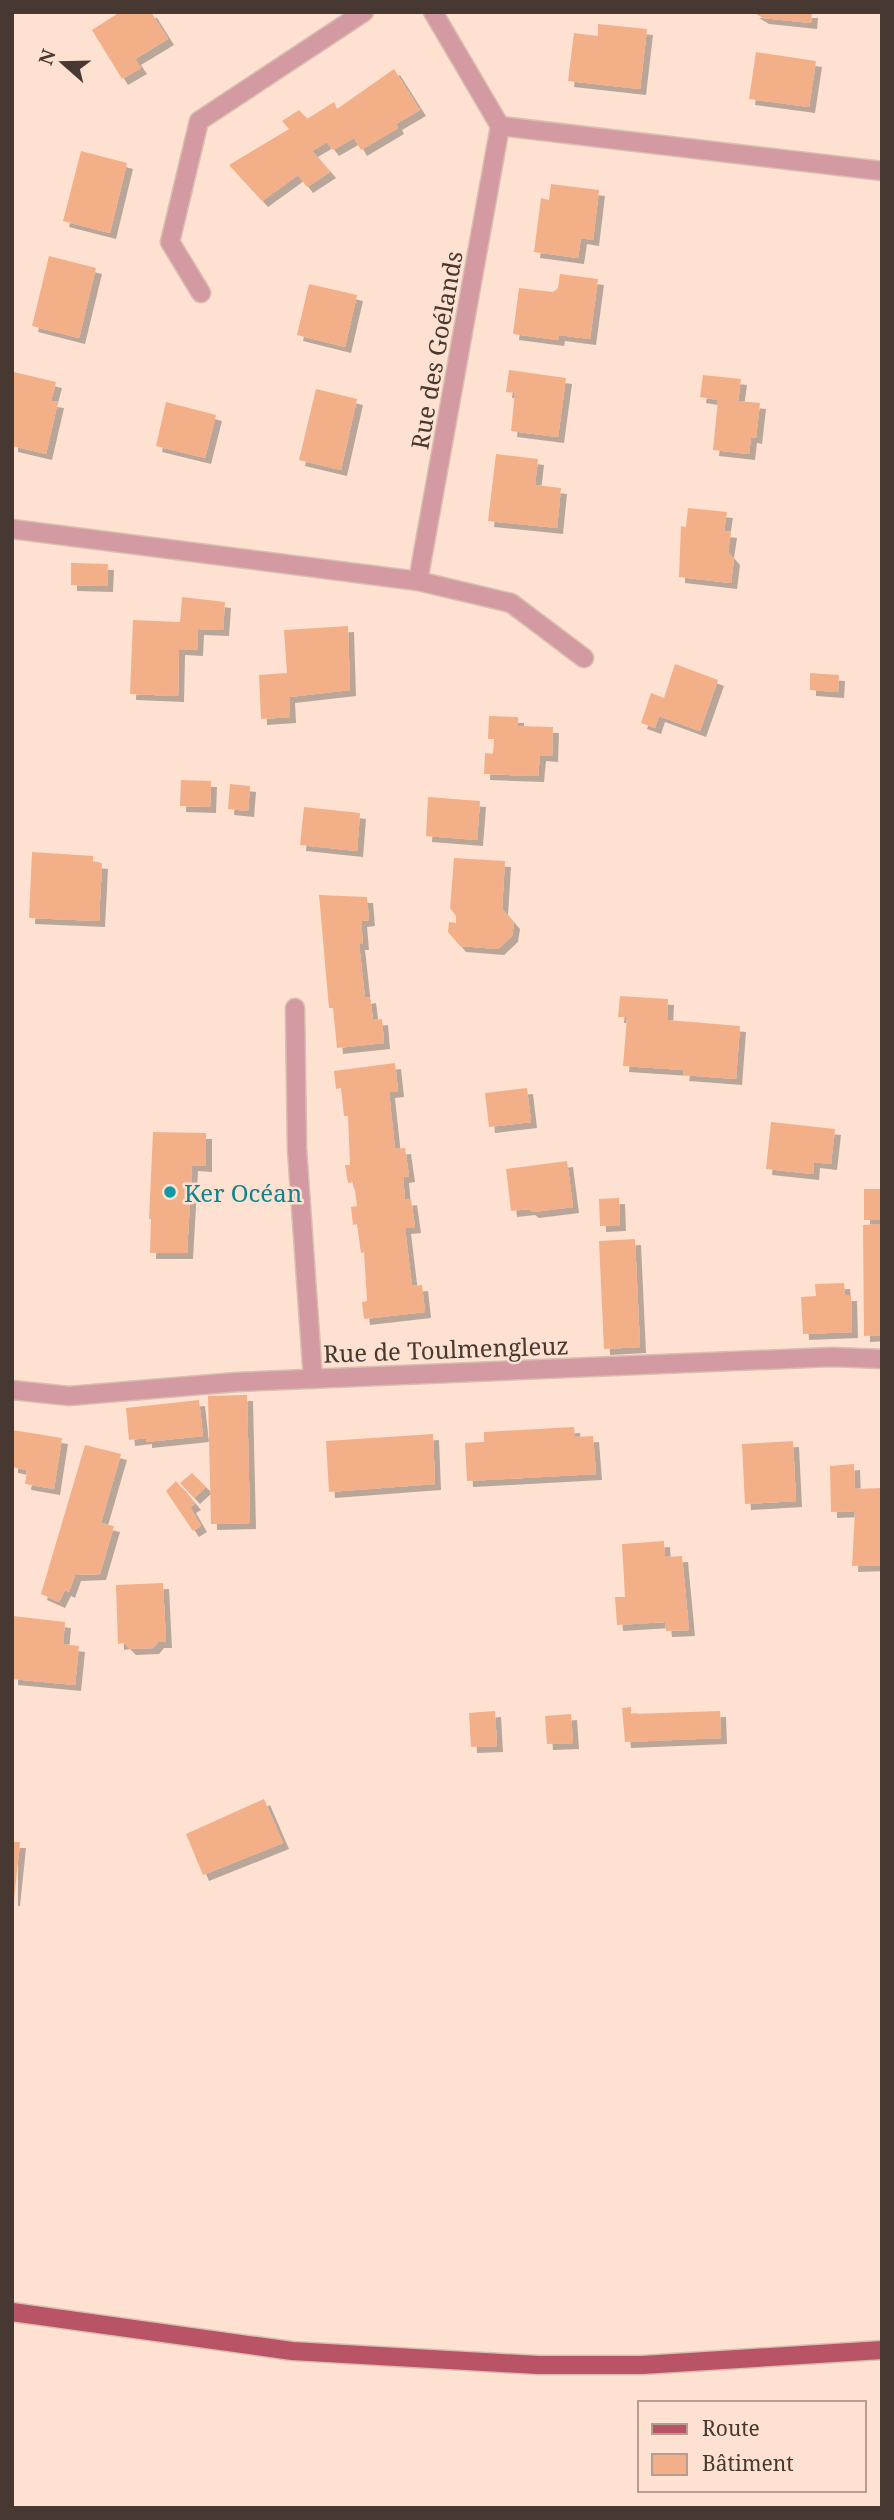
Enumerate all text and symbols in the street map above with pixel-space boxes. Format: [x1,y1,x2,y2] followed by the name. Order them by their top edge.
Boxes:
[28,28,98,98] north arrow
[32,46,62,69] text: N
[402,248,470,452] street label: Rue des Goélands
[184,1176,302,1209] place label: Ker Océan
[162,1184,178,1200] marker: Ker Océan
[323,1328,569,1370] street label: Rue de Toulmengleuz
[638,2401,866,2492] legend
[702,2414,760,2442] text: Route
[702,2449,794,2477] text: Bâtiment

